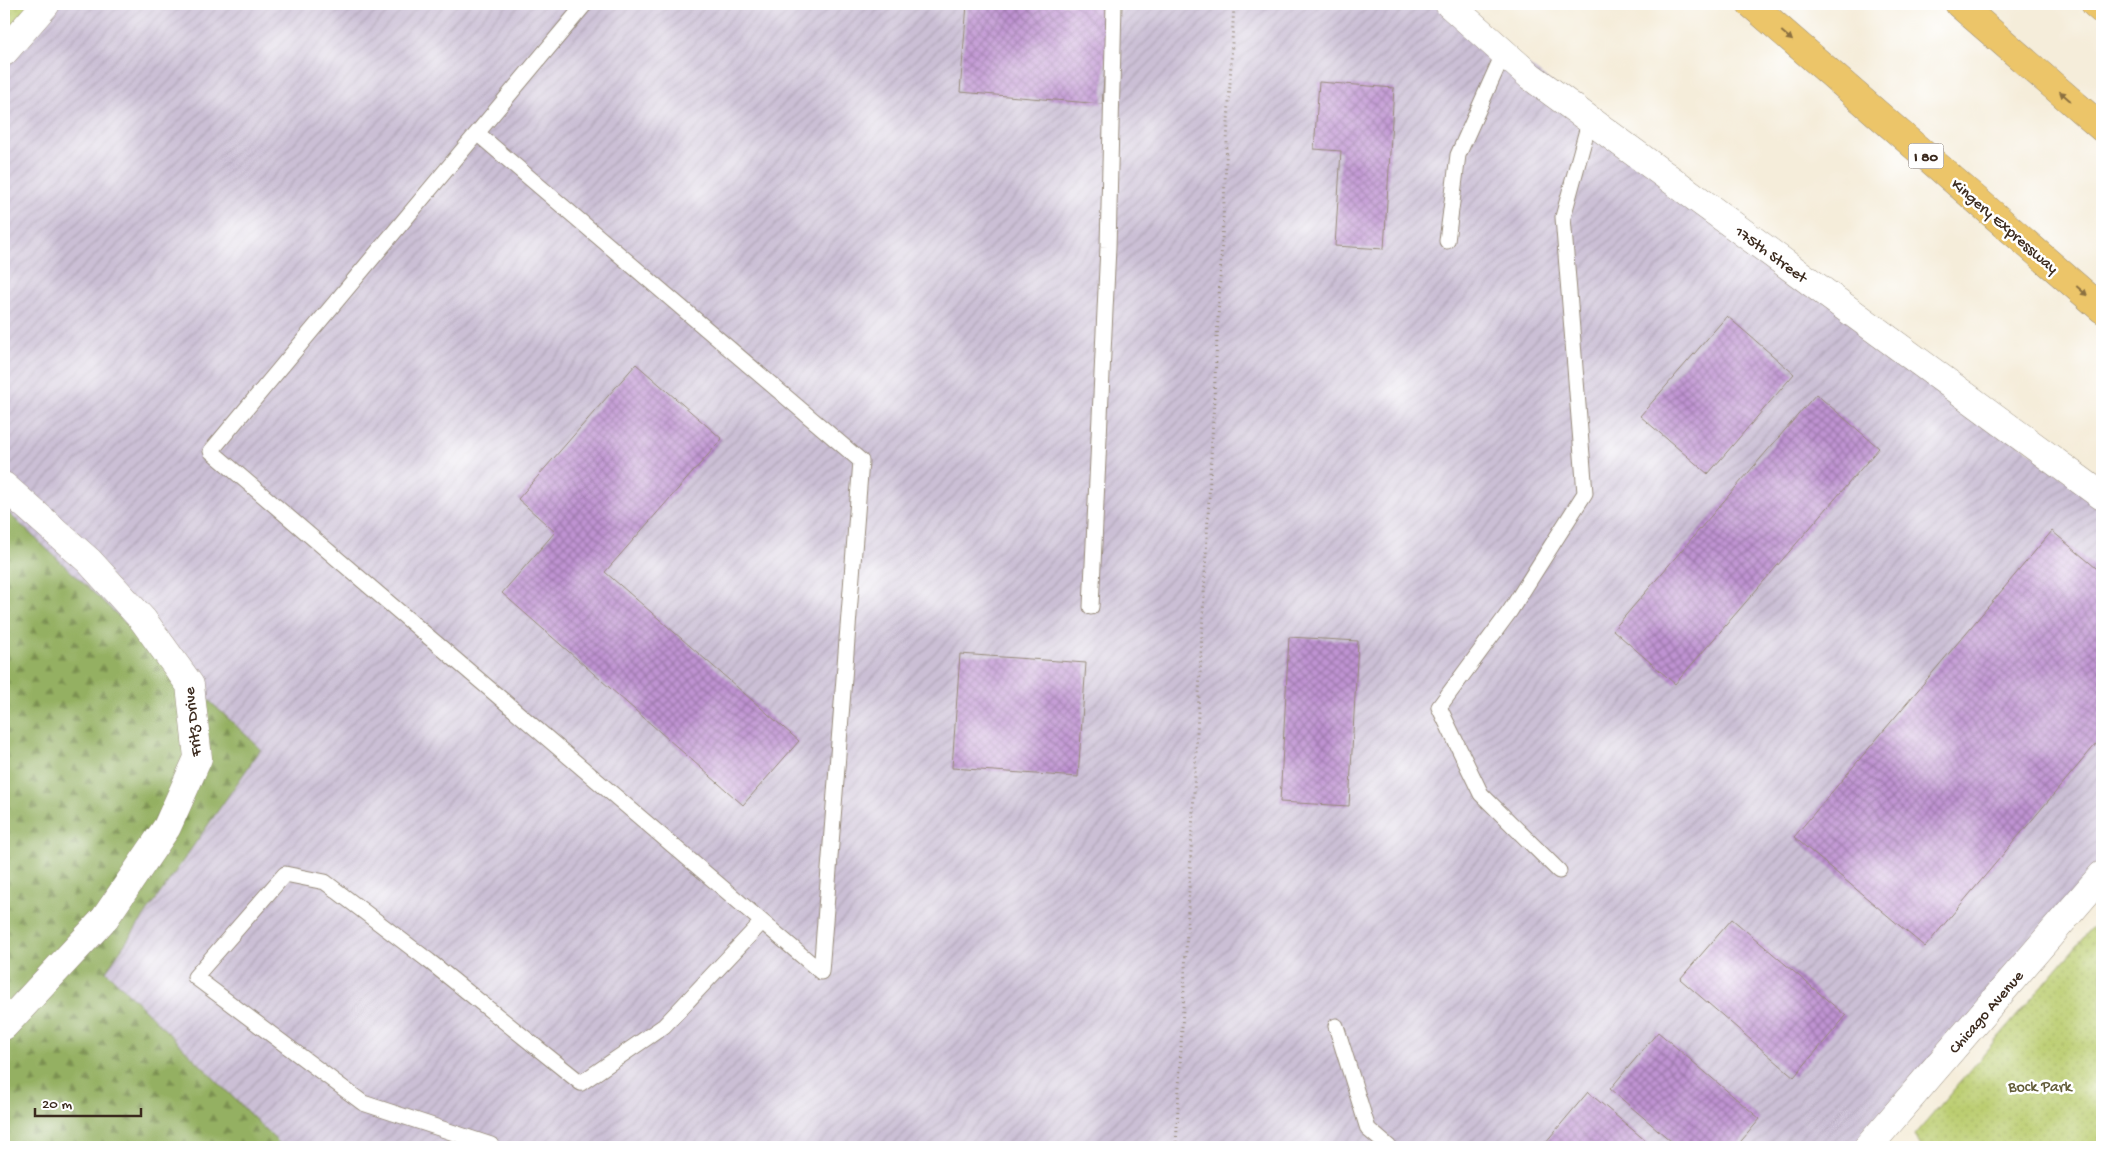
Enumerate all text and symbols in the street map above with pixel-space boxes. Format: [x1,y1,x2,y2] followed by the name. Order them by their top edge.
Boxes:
[1781,30,1794,41] one-way arrow
[2059,90,2072,101] one-way arrow
[1908,144,1944,168] road number: I 80
[1946,176,2061,279] street label: Kingery Expressway
[1729,223,1811,289] street label: 175th Street
[2076,285,2088,296] one-way arrow
[181,685,208,758] street label: Fritz Drive
[1946,967,2030,1059] street label: Chicago Avenue
[2007,1079,2074,1098] park label: Bock Park
[35,1086,141,1118] scale bar
[42,1096,72,1114] text: 20 m

